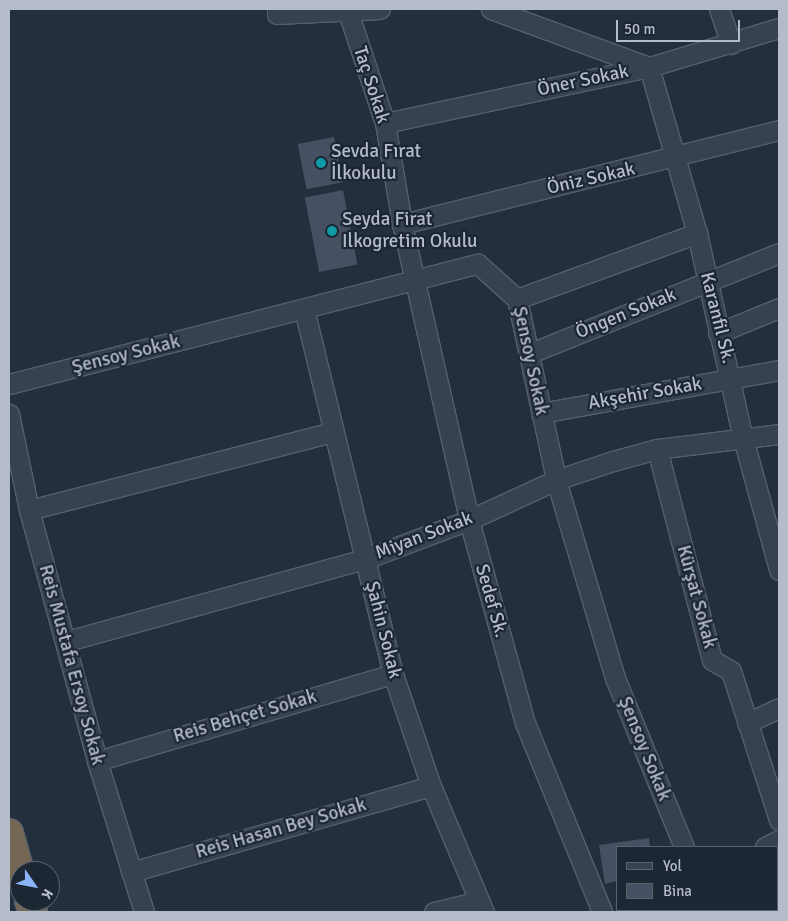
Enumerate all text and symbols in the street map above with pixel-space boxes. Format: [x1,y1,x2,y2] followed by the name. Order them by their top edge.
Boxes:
[618,10,742,42] scale bar
[624,20,655,38] text: 50 m
[348,44,394,126] street label: Taç Sokak
[535,60,631,102] street label: Öner Sokak
[331,141,421,185] place label: Sevda Fırat İlkokulu
[315,157,327,169] marker: Sevda Fırat İlkokulu
[545,158,637,200] street label: Öniz Sokak
[342,209,477,253] place label: Seyda Firat Ilkogretim Okulu
[326,225,338,237] marker: Seyda Firat Ilkogretim Okulu
[695,270,739,366] street label: Karanfil Sk.
[573,284,679,344] street label: Öngen Sokak
[507,305,553,417] street label: Şensoy Sokak
[70,331,182,379] street label: Şensoy Sokak
[587,373,703,415] street label: Akşehir Sokak
[372,507,476,565] street label: Miyan Sokak
[671,543,721,651] street label: Kürşat Sokak
[33,562,109,768] street label: Reis Mustafa Ersoy Sokak
[470,562,512,640] street label: Sedef Sk.
[360,579,406,681] street label: Şahin Sokak
[171,686,319,748] street label: Reis Behçet Sokak
[613,693,675,805] street label: Şensoy Sokak
[193,794,369,864] street label: Reis Hasan Bey Sokak
[616,846,778,911] legend
[663,857,682,875] text: Yol
[10,861,60,911] north arrow
[663,882,692,900] text: Bina
[38,886,57,902] text: K

